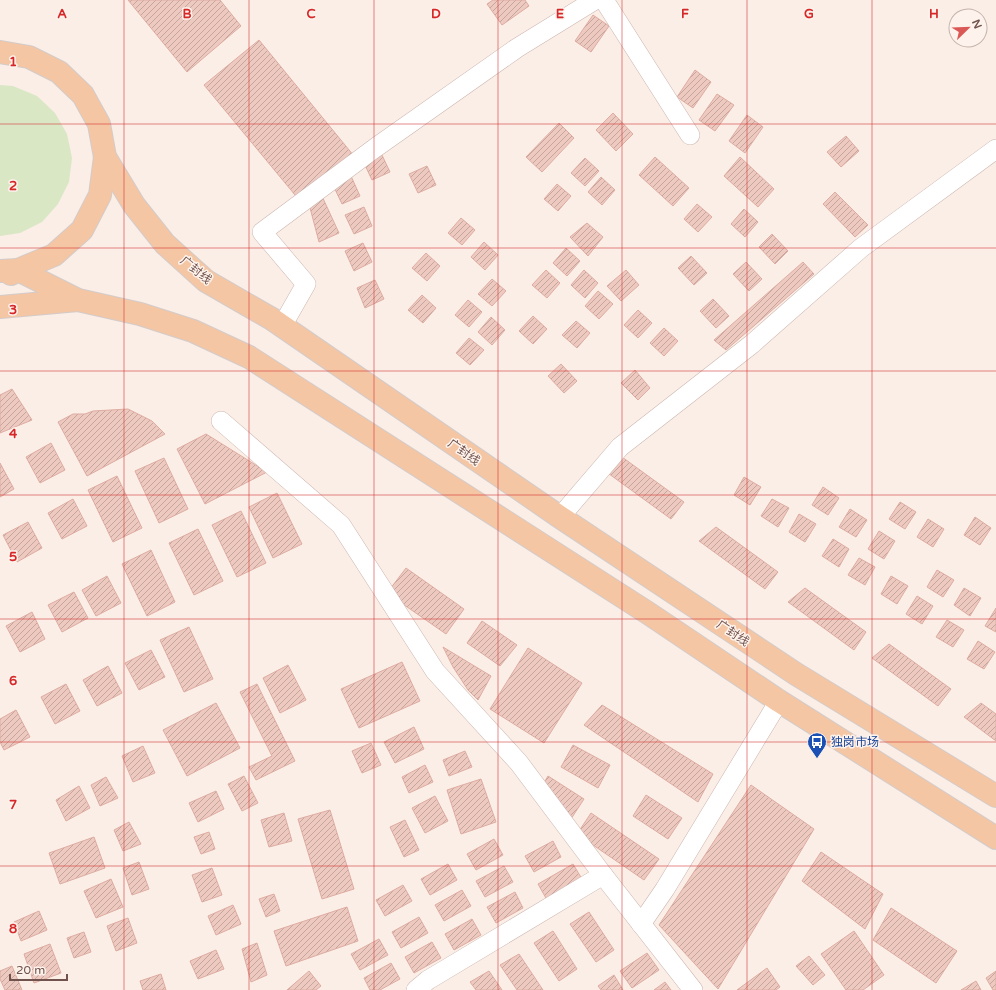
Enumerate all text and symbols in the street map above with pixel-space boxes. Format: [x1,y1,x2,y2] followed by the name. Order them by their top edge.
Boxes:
[57,6,67,22] text: A
[182,6,192,22] text: B
[306,6,316,22] text: C
[431,6,441,22] text: D
[556,6,564,22] text: E
[681,6,689,22] text: F
[804,6,814,22] text: G
[929,6,939,22] text: H
[948,8,988,48] north arrow
[969,18,984,31] text: N
[9,54,17,70] text: 1
[9,178,17,194] text: 2
[178,253,214,287] street label: 广封线
[9,302,17,318] text: 3
[9,426,18,442] text: 4
[445,436,483,468] street label: 广封线
[9,549,17,565] text: 5
[714,617,752,649] street label: 广封线
[9,673,17,689] text: 6
[806,731,828,759] bus stop icon: 独岗市场
[831,735,879,749] place label: 独岗市场
[9,797,17,813] text: 7
[9,921,17,937] text: 8
[10,956,67,982] scale bar
[16,963,45,977] text: 20 m

